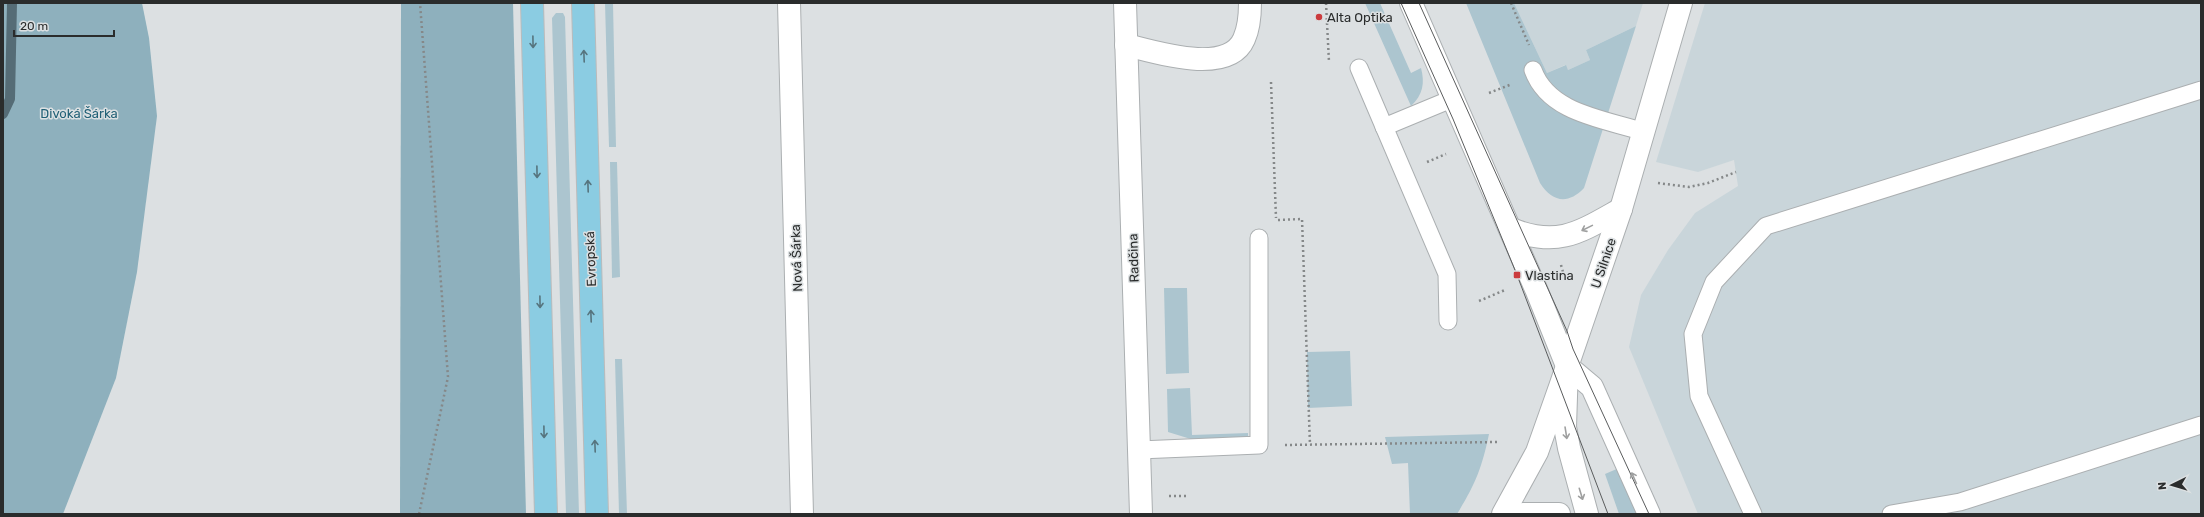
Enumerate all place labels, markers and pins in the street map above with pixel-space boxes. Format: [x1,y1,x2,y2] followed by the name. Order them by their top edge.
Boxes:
[1327,10,1393,25] place label: Alta Optika
[1314,12,1324,22] marker: Alta Optika
[1525,268,1574,283] place label: Vlastina
[1512,270,1522,280] marker: Vlastina

